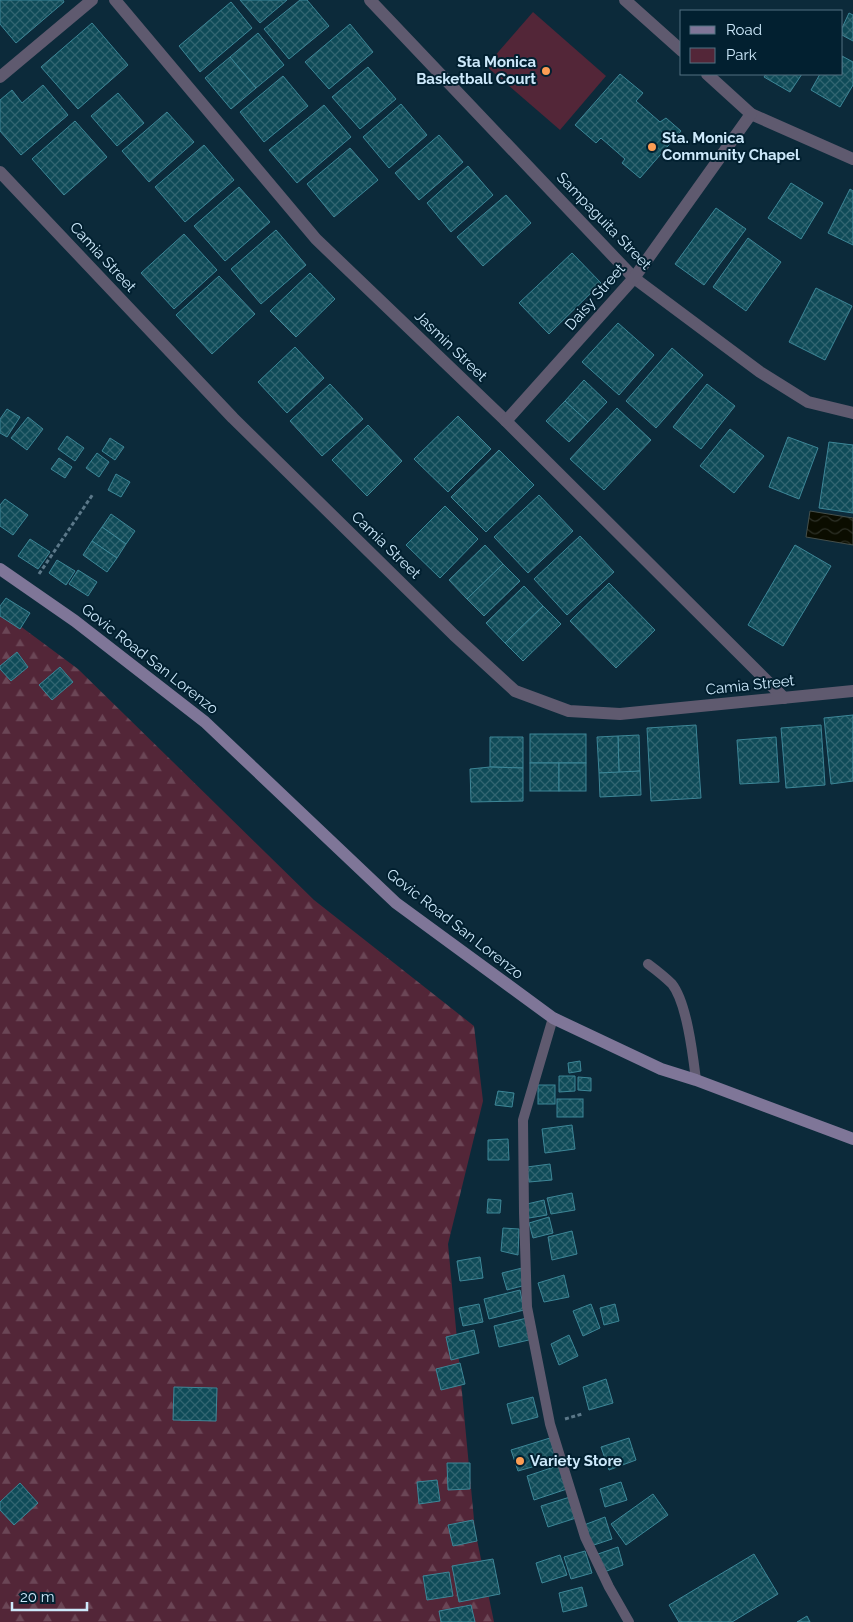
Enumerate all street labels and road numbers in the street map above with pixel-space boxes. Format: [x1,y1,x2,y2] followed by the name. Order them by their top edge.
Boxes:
[553,169,655,273] street label: Sampaguita Street
[66,218,140,296] street label: Camia Street
[561,260,629,334] street label: Daisy Street
[411,307,491,385] street label: Jasmin Street
[348,508,424,582] street label: Camia Street
[78,600,222,718] street label: Govic Road San Lorenzo
[705,671,795,699] street label: Camia Street
[383,865,527,983] street label: Govic Road San Lorenzo

